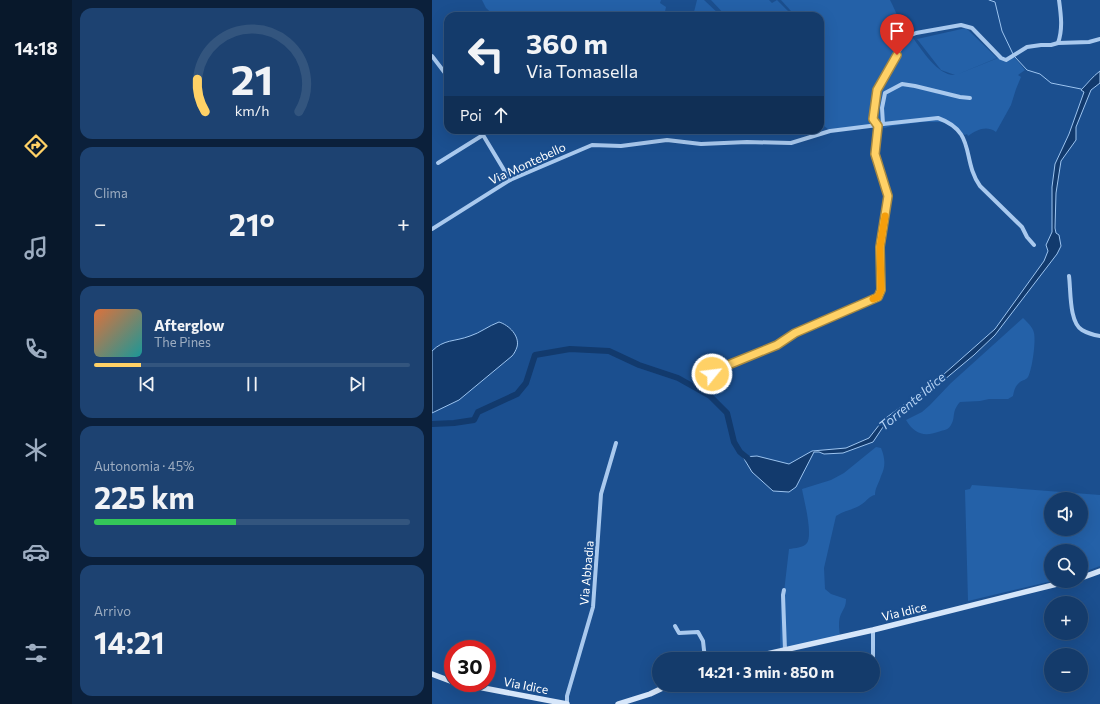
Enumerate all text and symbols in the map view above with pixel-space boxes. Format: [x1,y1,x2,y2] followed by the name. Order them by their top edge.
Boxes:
[880,14,914,55] pin
[886,20,908,42] icon: arrive
[526,26,608,60] text: 360 m
[460,28,512,80] icon: left
[14,37,58,59] text: 14:18
[231,52,273,103] text: 21
[526,60,638,82] text: Via Tomasella
[235,100,269,118] text: km/h
[490,104,512,126] icon: ahead
[460,106,482,124] text: Poi
[22,132,50,160] icon: directions
[486,139,568,187] street label: Via Montebello
[94,185,128,201] text: Clima
[229,205,275,242] text: 21°
[94,210,107,237] text: −
[397,210,410,237] text: +
[22,234,50,262] icon: music
[154,316,224,334] text: Afterglow
[154,334,211,350] text: The Pines
[22,335,50,363] icon: phone
[691,353,733,395] position arrow
[875,368,949,433] water label: Torrente Idice
[136,373,158,395] icon: previous
[241,373,263,395] icon: pause
[346,373,368,395] icon: next
[22,436,50,464] icon: climate
[94,458,195,474] text: Autonomia · 45%
[94,478,195,515] text: 225 km
[1044,492,1088,692] map controls
[1044,492,1088,536] button: sound
[22,538,50,566] icon: car
[576,540,596,606] street label: Via Abbadia
[1044,544,1088,588] button: search
[1044,596,1088,640] button: +
[880,599,928,623] street label: Via Idice
[94,603,131,619] text: Arrivo
[94,623,165,660] text: 14:21
[22,639,50,667] icon: filters
[444,640,496,692] speed limit sign: 30
[1044,648,1088,692] button: −
[698,663,834,681] text: 14:21 · 3 min · 850 m
[502,674,550,696] street label: Via Idice

